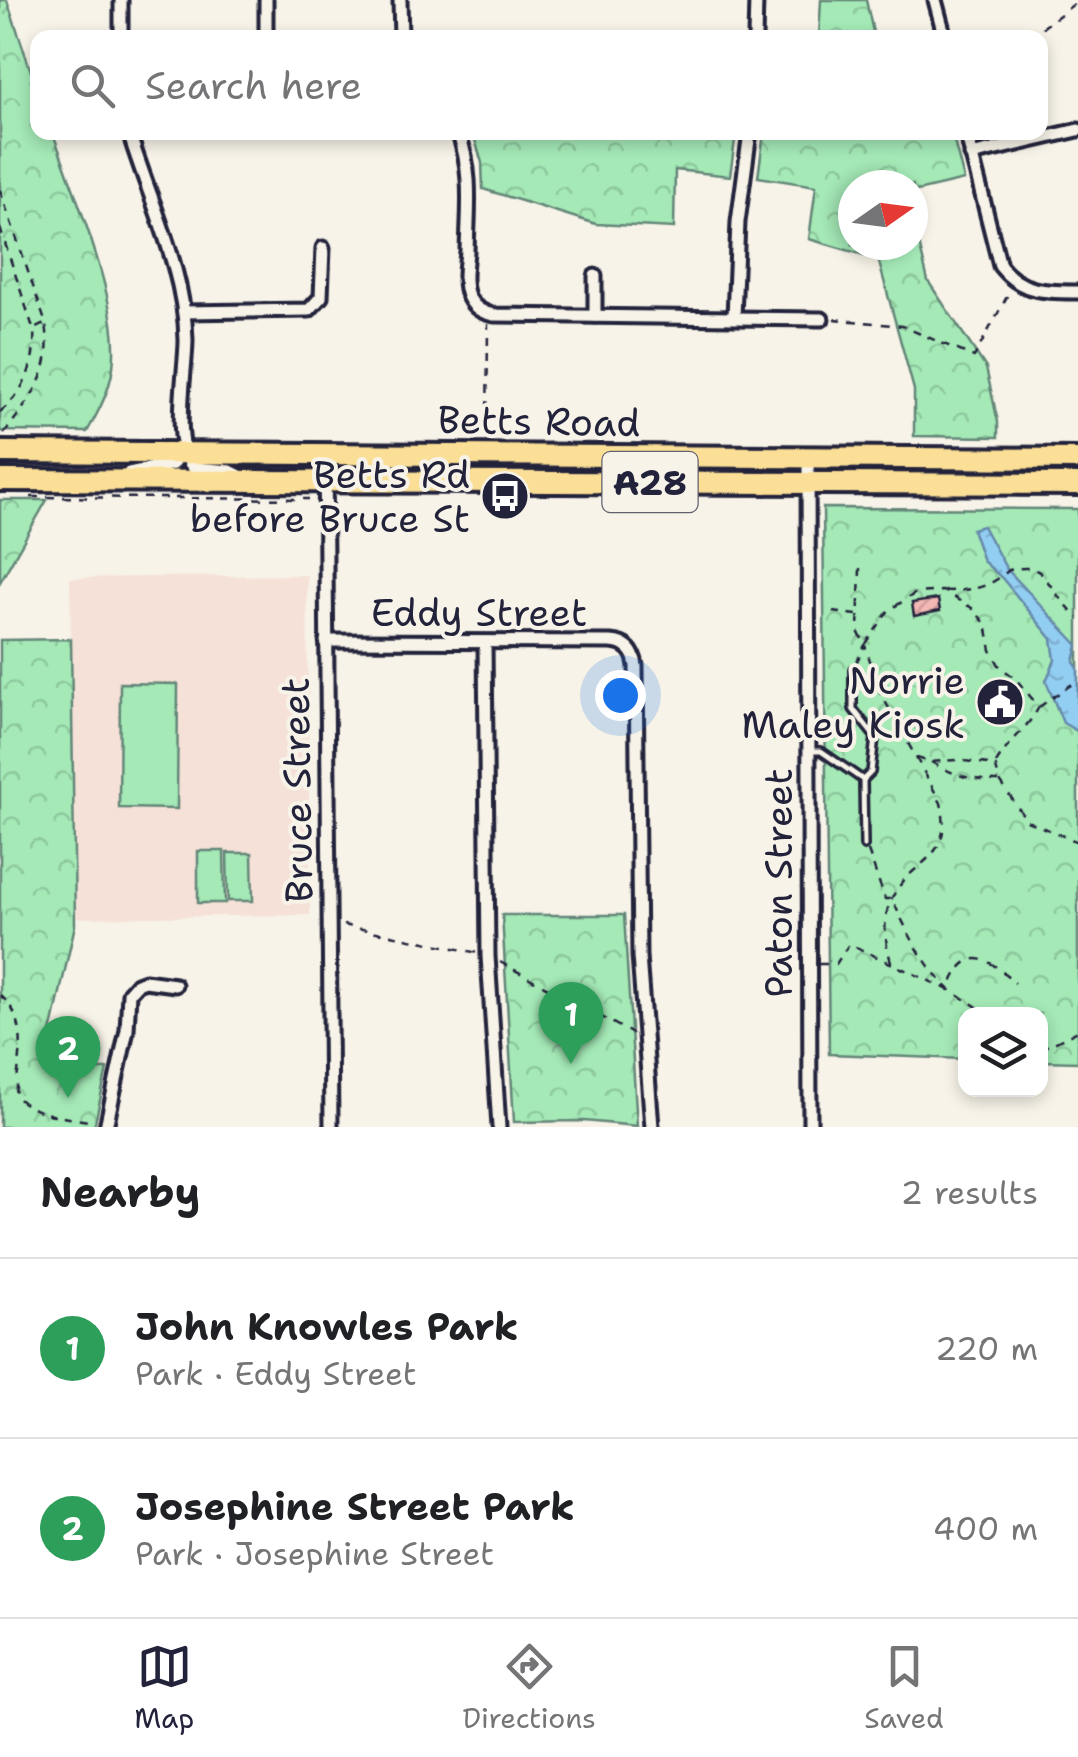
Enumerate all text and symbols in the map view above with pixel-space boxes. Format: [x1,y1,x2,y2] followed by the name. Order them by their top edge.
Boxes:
[30,30,1048,140] search box
[65,58,120,113] icon: search
[145,60,362,111] text: Search here
[838,170,928,260] north arrow
[437,394,641,448] street label: Betts Road
[190,449,470,544] place label: Betts Rd before Bruce St
[602,452,698,512] road number: A28
[479,470,531,522] bus stop icon: Betts Rd before Bruce St
[371,587,587,638] street label: Eddy Street
[741,655,965,750] place label: Norrie Maley Kiosk
[595,670,646,721] your location
[974,676,1026,728] public building icon: Norrie Maley Kiosk
[270,677,324,903] street label: Bruce Street
[753,768,804,998] street label: Paton Street
[538,982,604,1064] pin: 1
[958,1007,1048,1097] map controls
[958,1007,1048,1097] button: layers
[36,1016,100,1098] pin: 2
[40,1164,200,1220] text: Nearby
[901,1171,1038,1214] text: 2 results
[135,1301,519,1352] text: John Knowles Park
[65,1327,80,1370] text: 1
[935,1327,1038,1370] text: 220 m
[135,1352,417,1395] text: Park · Eddy Street
[135,1481,575,1532] text: Josephine Street Park
[61,1507,84,1550] text: 2
[933,1507,1038,1550] text: 400 m
[135,1532,494,1575] text: Park · Josephine Street
[134,1639,194,1737] tab: Map
[463,1639,596,1737] tab: Directions
[864,1639,944,1737] tab: Saved

